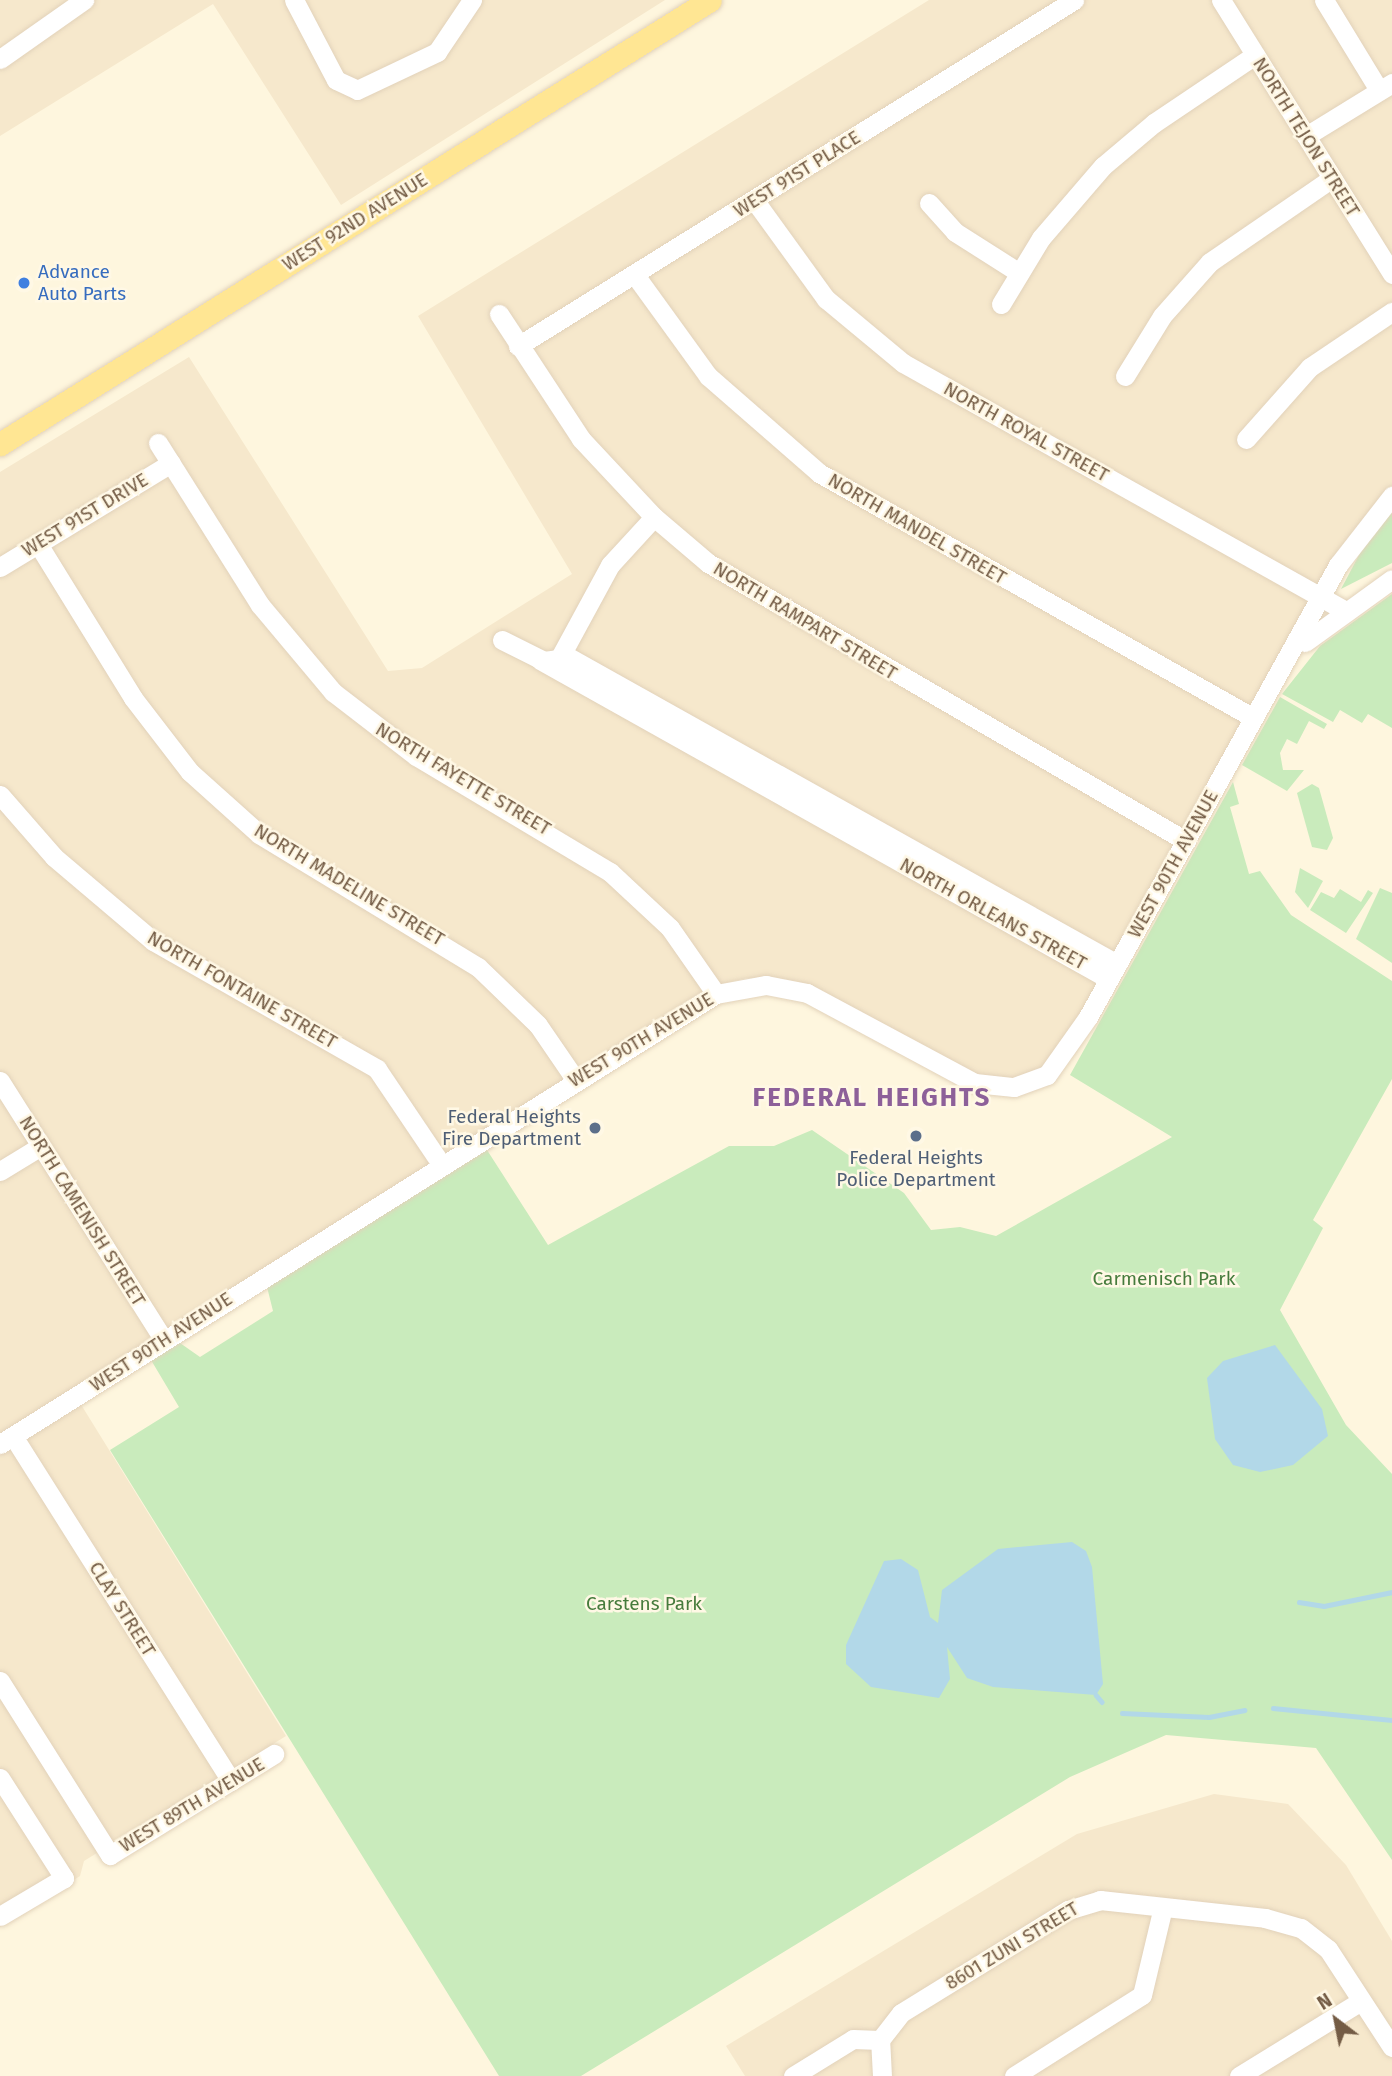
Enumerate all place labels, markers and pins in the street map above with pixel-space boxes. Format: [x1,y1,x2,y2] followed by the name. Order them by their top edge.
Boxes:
[38,261,126,305] place label: Advance Auto Parts
[16,275,32,291] marker: Advance Auto Parts
[442,1106,581,1150] place label: Federal Heights Fire Department
[587,1120,603,1136] marker: Federal Heights Fire Department
[908,1128,924,1144] marker: Federal Heights Police Department
[836,1147,996,1191] place label: Federal Heights Police Department

